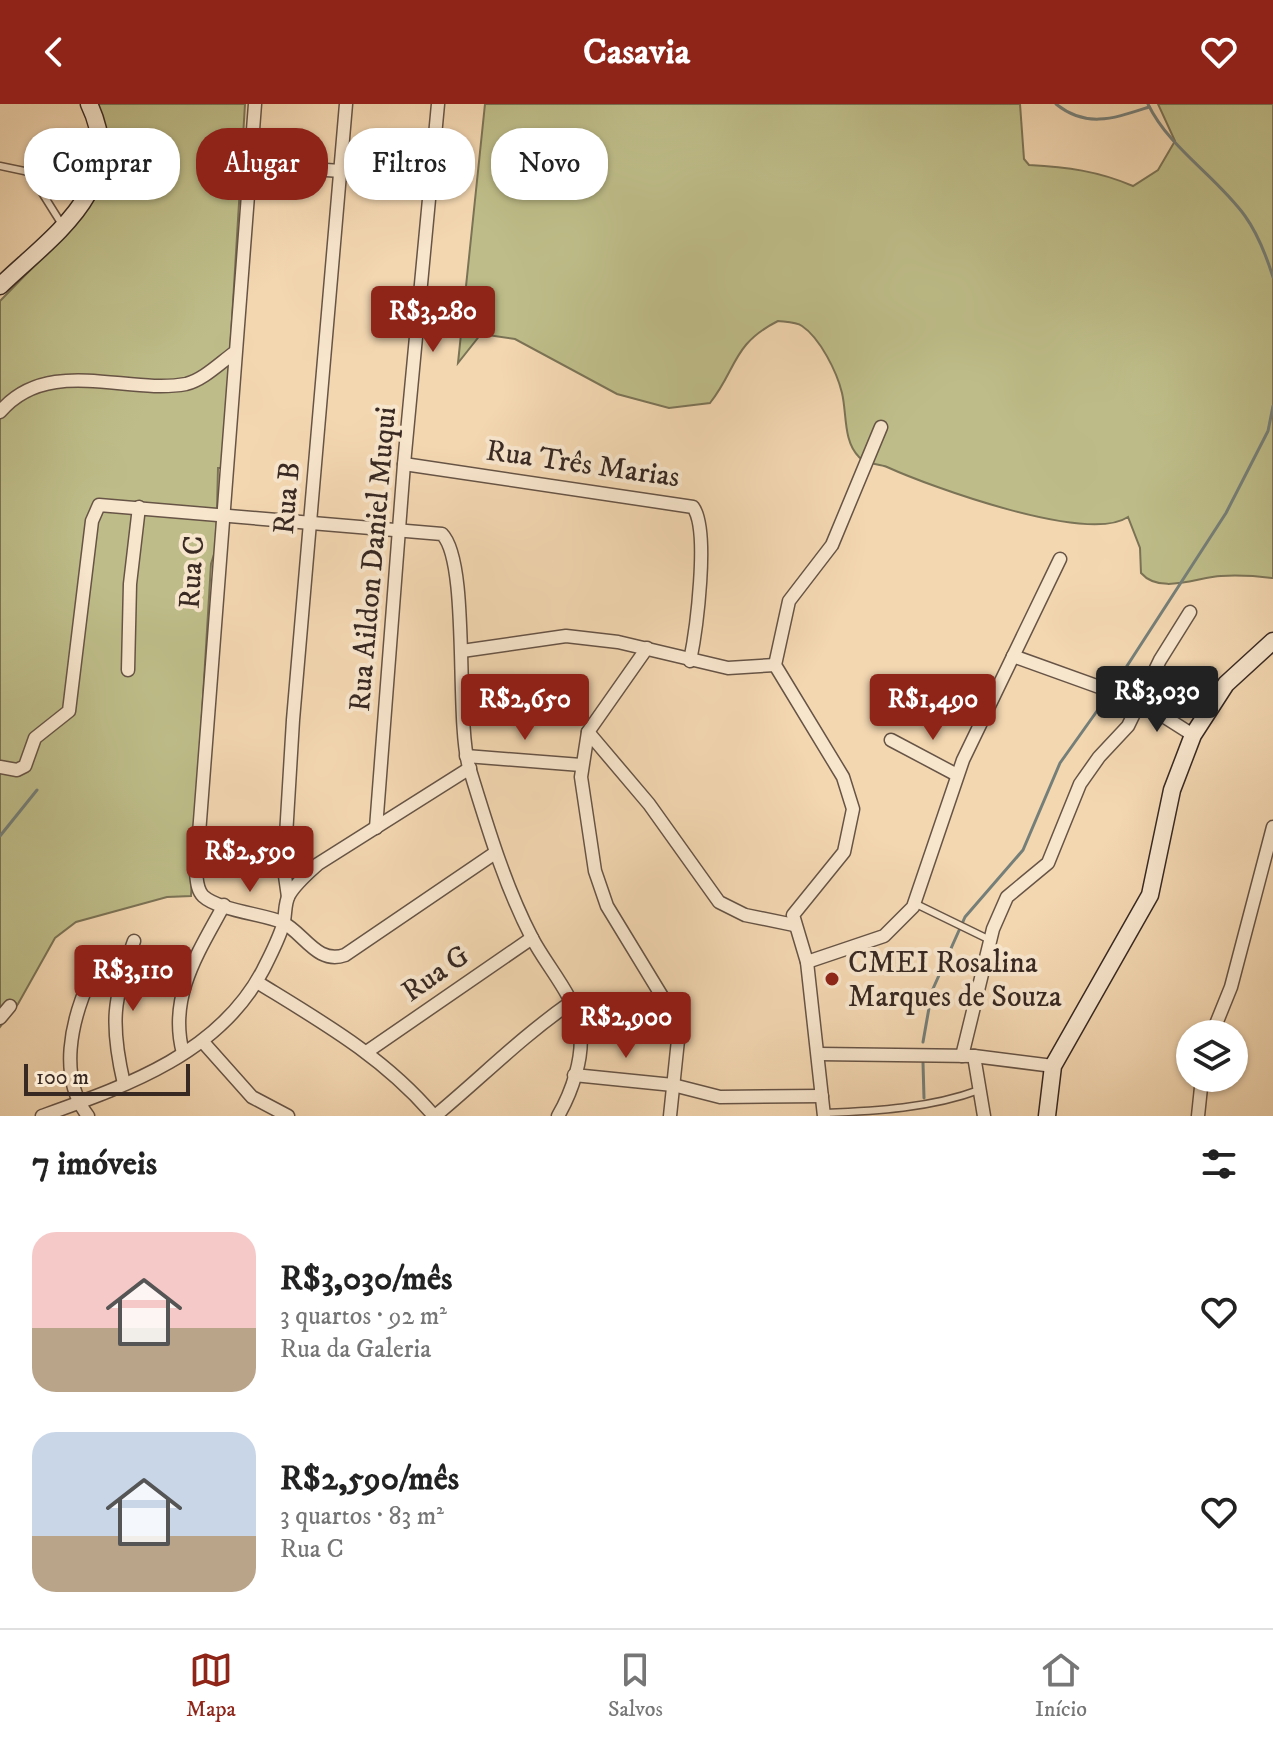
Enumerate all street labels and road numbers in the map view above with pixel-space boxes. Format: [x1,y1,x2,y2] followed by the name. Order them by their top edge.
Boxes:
[342,405,405,713] street label: Rua Aildon Daniel Muqui
[484,433,682,496] street label: Rua Três Marias
[266,460,309,536] street label: Rua B
[171,534,214,610] street label: Rua C
[395,938,477,1011] street label: Rua G

